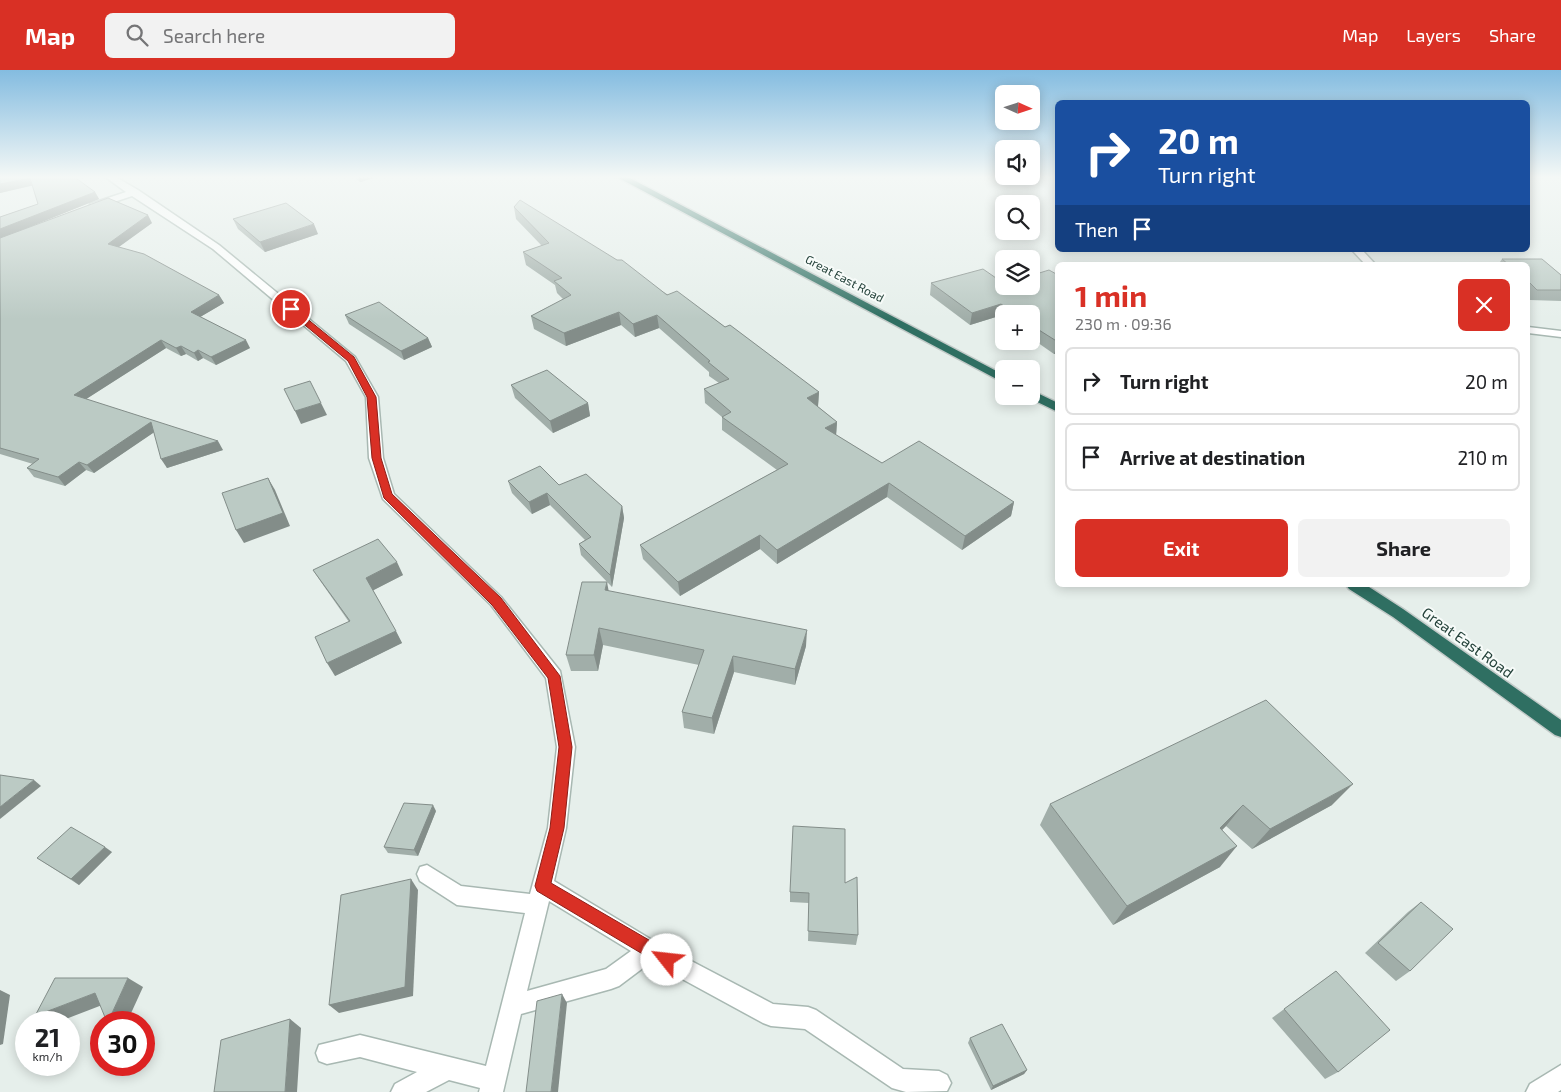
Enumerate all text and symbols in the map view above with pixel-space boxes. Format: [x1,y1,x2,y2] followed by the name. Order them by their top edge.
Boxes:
[105,13,455,58] search box
[25,21,75,50] text: Map
[123,21,151,49] icon: search
[163,24,265,47] text: Search here
[1342,24,1378,46] text: Map
[1406,24,1461,46] text: Layers
[1489,24,1536,46] text: Share
[995,85,1040,130] north arrow
[995,85,1040,405] map controls
[1158,119,1239,161] text: 20 m
[1075,120,1140,185] icon: right
[995,140,1040,185] button: sound
[1158,161,1256,187] text: Turn right
[995,195,1040,240] button: search
[1128,215,1156,243] icon: arrive
[1075,218,1118,241] text: Then
[995,250,1040,295] button: layers
[803,251,887,305] street label: Great East Road
[1075,277,1147,313] text: 1 min
[1458,279,1510,331] button: close
[270,288,312,330] pin
[277,295,305,323] icon: arrive
[995,305,1040,350] button: +
[1075,314,1172,333] text: 230 m · 09:36
[995,360,1040,405] button: −
[1077,367,1105,395] icon: right
[1120,370,1208,393] text: Turn right
[1465,370,1508,393] text: 20 m
[1077,443,1105,471] icon: arrive
[1120,446,1305,469] text: Arrive at destination
[1457,446,1508,469] text: 210 m
[1075,519,1288,577] button: Exit
[1298,519,1510,577] button: Share
[1419,603,1517,681] street label: Great East Road
[640,933,692,985] position arrow
[90,1011,155,1076] speed limit sign: 30
[35,1022,60,1052] text: 21
[33,1049,62,1063] text: km/h

